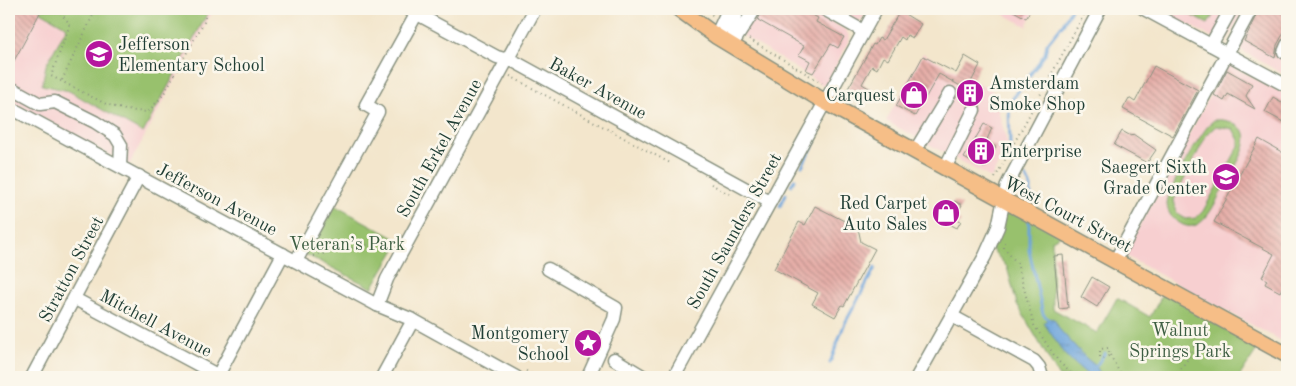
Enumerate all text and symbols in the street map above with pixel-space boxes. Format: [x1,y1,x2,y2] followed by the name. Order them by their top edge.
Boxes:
[118,36,265,75] place label: Jefferson Elementary School
[84,39,114,69] school or university icon: Jefferson Elementary School
[546,55,649,123] street label: Baker Avenue
[989,75,1085,114] place label: Amsterdam Smoke Shop
[394,76,485,221] street label: South Erkel Avenue
[955,78,985,108] building icon: Amsterdam Smoke Shop
[899,80,929,110] shop icon: Carquest
[826,87,895,105] place label: Carquest
[966,136,996,166] building icon: Enterprise
[1000,143,1082,161] place label: Enterprise
[684,150,785,313] street label: South Saunders Street
[1100,159,1208,198] place label: Saegert Sixth Grade Center
[153,160,280,239] street label: Jefferson Avenue
[1211,162,1241,192] school or university icon: Saegert Sixth Grade Center
[1001,174,1134,256] street label: West Court Street
[839,195,927,234] place label: Red Carpet Auto Sales
[931,198,961,228] shop icon: Red Carpet Auto Sales
[36,213,107,326] street label: Stratton Street
[289,236,405,254] park label: Veteran’s Park
[97,287,215,361] street label: Mitchell Avenue
[1129,322,1231,361] park label: Walnut Springs Park
[471,325,569,364] place label: Montgomery School
[573,328,603,358] place icon: Montgomery School

